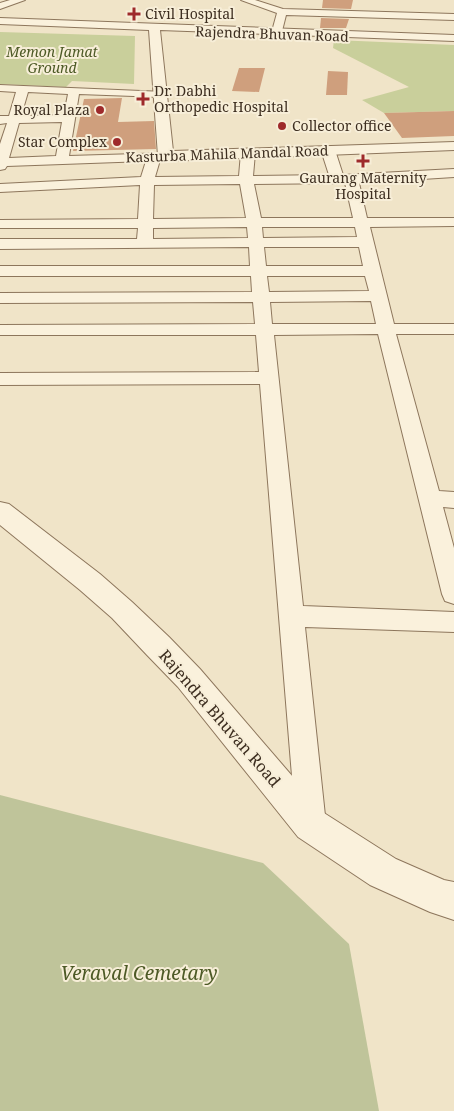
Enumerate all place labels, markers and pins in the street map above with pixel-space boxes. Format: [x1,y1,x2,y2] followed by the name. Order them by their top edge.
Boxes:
[145,4,235,23] place label: Civil Hospital
[127,7,141,21] marker: Civil Hospital
[154,81,289,116] place label: Dr. Dabhi Orthopedic Hospital
[136,92,150,106] marker: Dr. Dabhi Orthopedic Hospital
[14,100,90,119] place label: Royal Plaza
[94,104,106,116] marker: Royal Plaza
[292,116,391,135] place label: Collector office
[276,120,288,132] marker: Collector office
[18,132,108,151] place label: Star Complex
[111,136,123,148] marker: Star Complex
[356,154,370,168] marker: Gaurang Maternity Hospital
[299,168,427,203] place label: Gaurang Maternity Hospital

